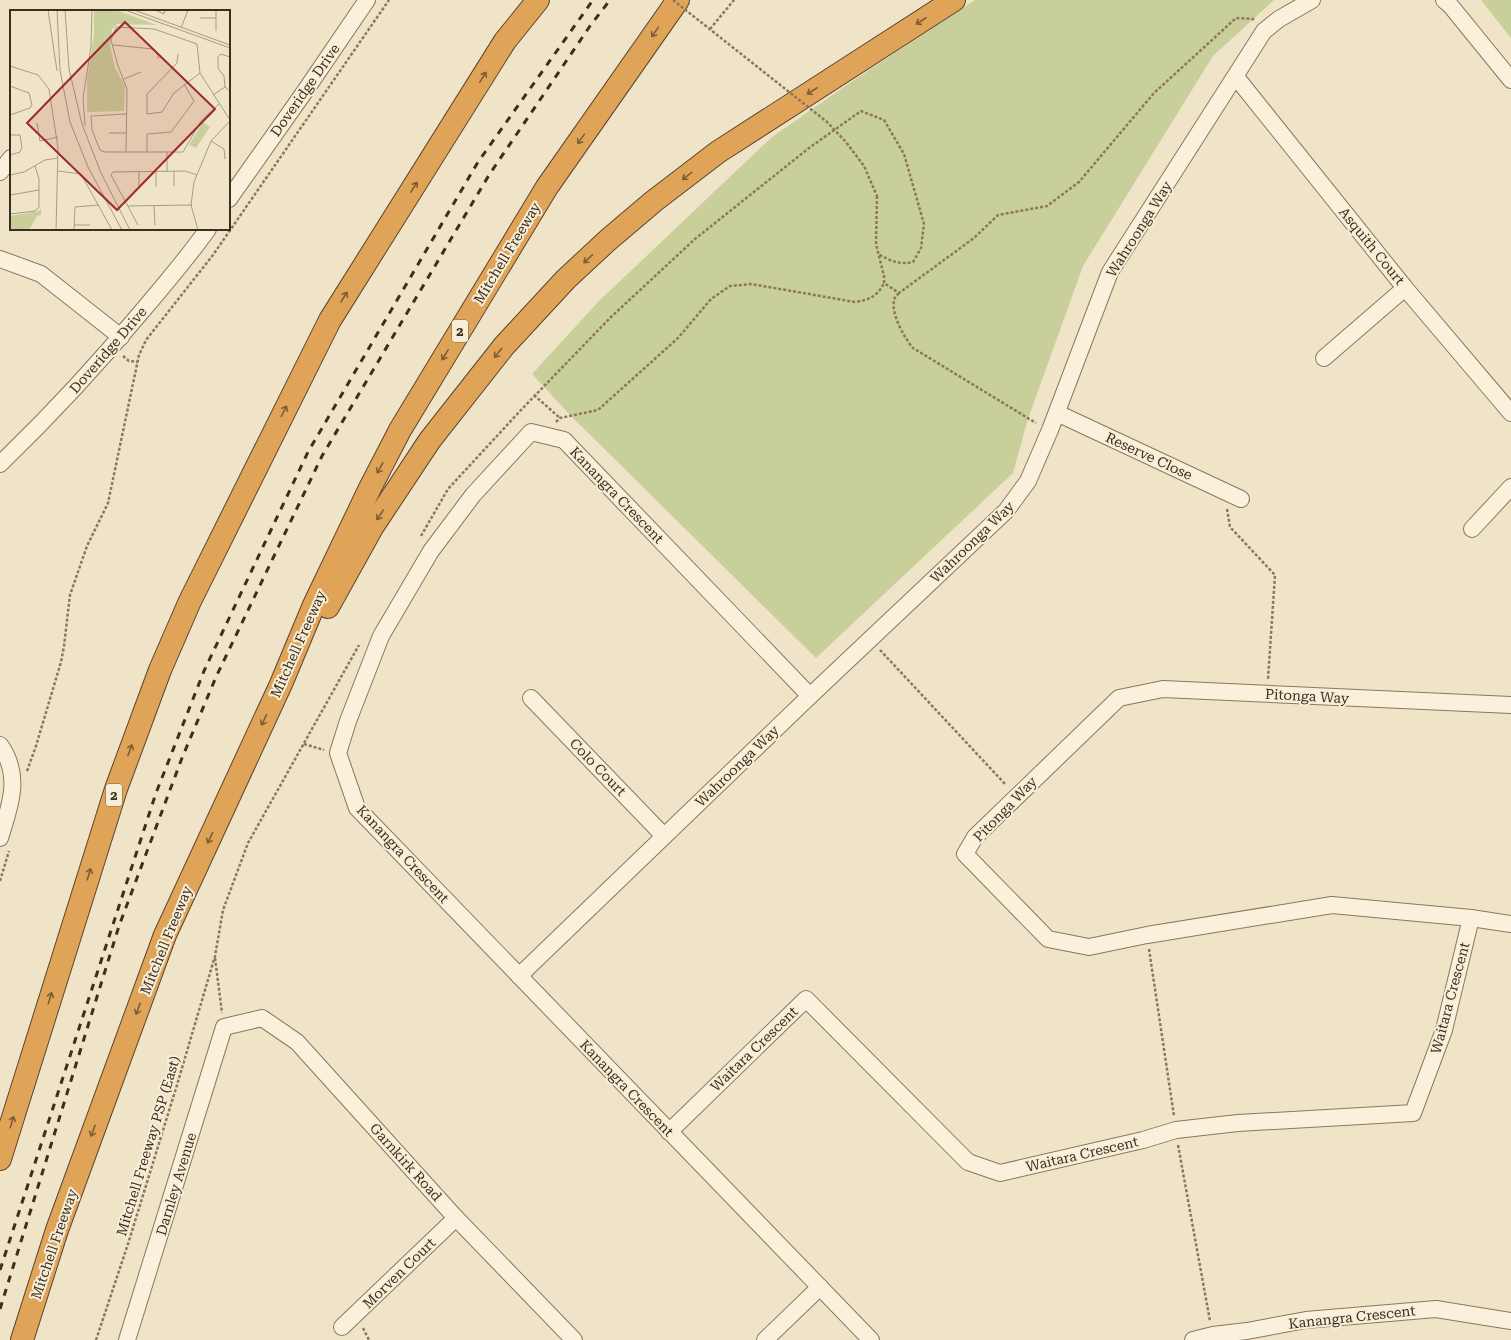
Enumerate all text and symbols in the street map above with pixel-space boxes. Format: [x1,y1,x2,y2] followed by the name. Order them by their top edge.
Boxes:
[10,10,230,230] inset map
[916,17,927,25] one-way arrow
[651,26,659,37] one-way arrow
[267,40,343,139] street label: Doveridge Drive
[479,72,487,83] one-way arrow
[806,87,817,95] one-way arrow
[577,133,585,144] one-way arrow
[682,172,693,180] one-way arrow
[1103,177,1175,280] street label: Wahroonga Way
[410,181,418,193] one-way arrow
[470,199,544,307] street label: Mitchell Freeway
[1336,204,1408,288] street label: Asquith Court
[583,255,593,264] one-way arrow
[341,291,349,303] one-way arrow
[66,303,150,396] street label: Doveridge Drive
[452,320,468,342] road number: 2
[494,348,502,359] one-way arrow
[441,349,449,360] one-way arrow
[280,406,288,418] one-way arrow
[1103,429,1195,483] street label: Reserve Close
[567,444,667,546] street label: Kanangra Crescent
[376,462,384,474] one-way arrow
[927,498,1018,586] street label: Wahroonga Way
[376,509,384,520] one-way arrow
[267,587,329,700] street label: Mitchell Freeway
[1265,686,1350,706] street label: Pitonga Way
[260,713,267,725] one-way arrow
[692,722,783,810] street label: Wahroonga Way
[567,735,629,799] street label: Colo Court
[127,744,134,757] one-way arrow
[970,773,1041,845] street label: Pitonga Way
[106,784,122,806] road number: 2
[354,802,452,906] street label: Kanangra Crescent
[206,831,213,843] one-way arrow
[86,867,93,880] one-way arrow
[137,883,195,997] street label: Mitchell Freeway
[1427,940,1473,1056] street label: Waitara Crescent
[47,991,54,1004] one-way arrow
[133,1003,141,1015] one-way arrow
[707,1003,801,1095] street label: Waitara Crescent
[577,1037,677,1139] street label: Kanangra Crescent
[113,1054,183,1238] street label: Mitchell Freeway PSP (East)
[9,1115,16,1128] one-way arrow
[367,1120,445,1204] street label: Garnkirk Road
[89,1125,97,1137] one-way arrow
[153,1130,199,1237] street label: Darnley Avenue
[1024,1133,1140,1175] street label: Waitara Crescent
[28,1186,81,1301] street label: Mitchell Freeway
[359,1234,439,1312] street label: Morven Court
[1288,1302,1416,1332] street label: Kanangra Crescent

